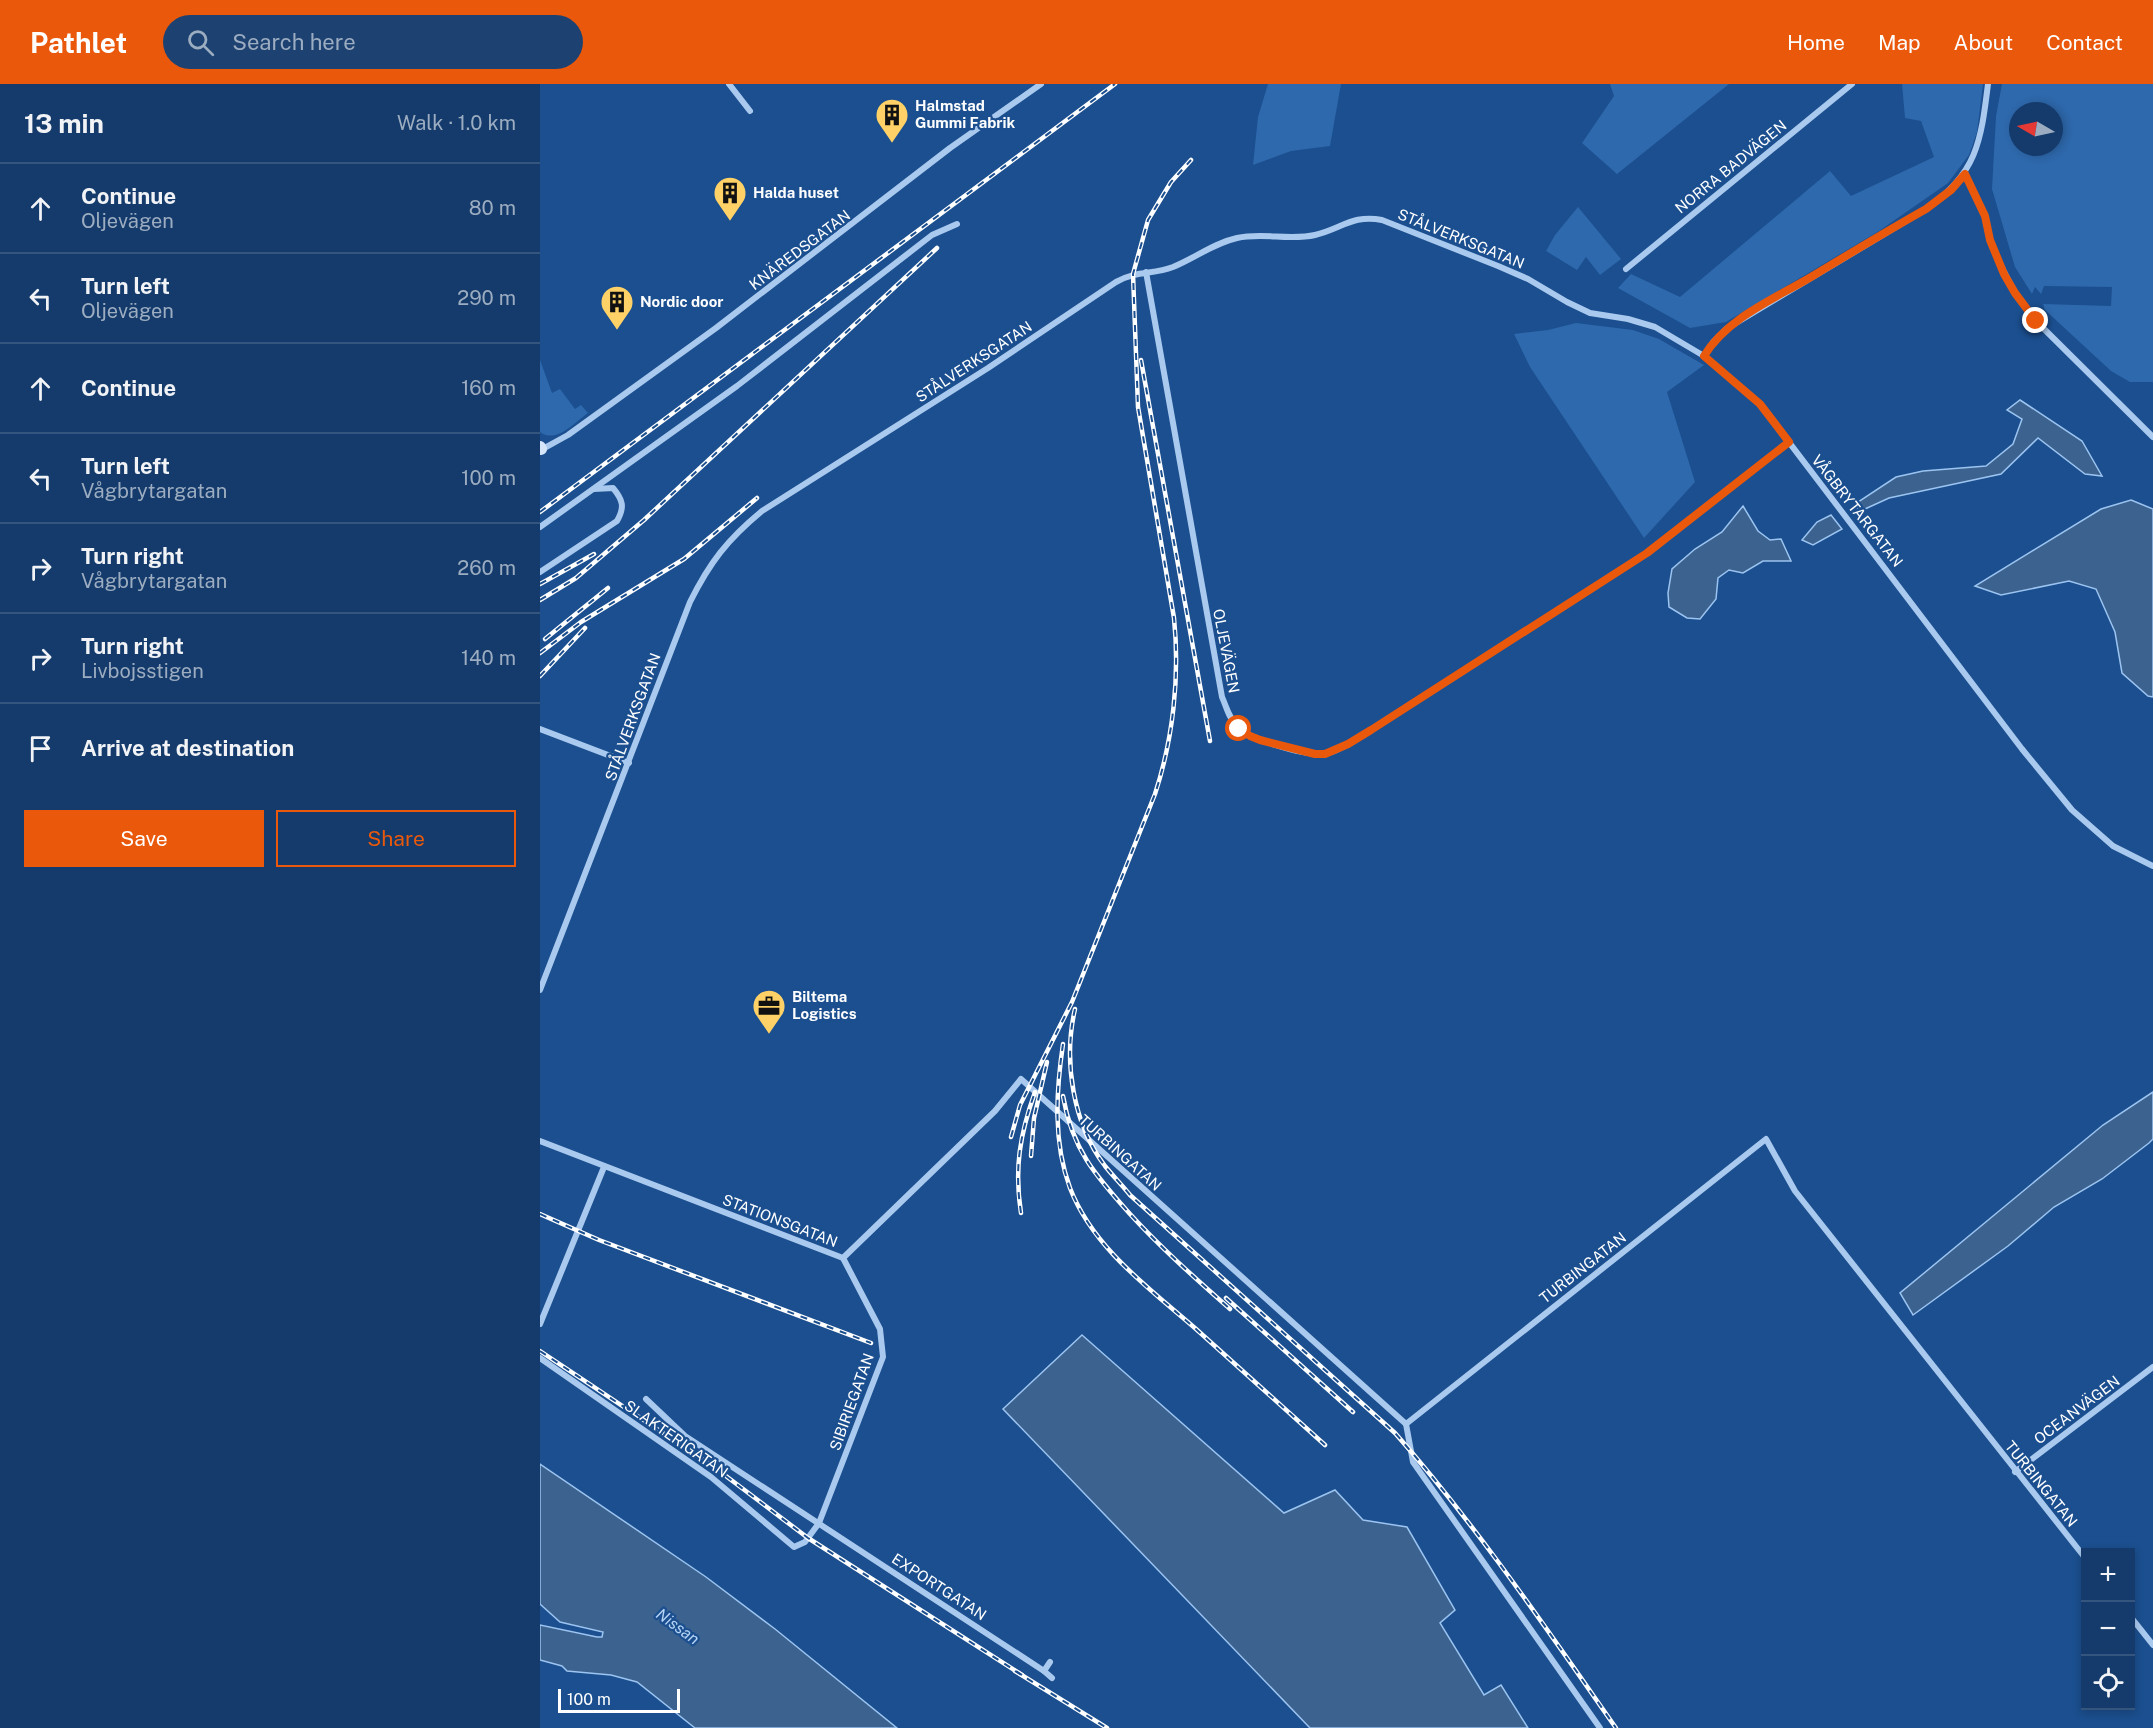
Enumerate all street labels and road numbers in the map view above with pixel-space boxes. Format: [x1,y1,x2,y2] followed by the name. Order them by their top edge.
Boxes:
[1671,116,1790,217] street label: NORRA BADVÄGEN
[1395,204,1527,272] street label: STÅLVERKSGATAN
[745,205,853,293] street label: KNÄREDSGATAN
[912,317,1035,405] street label: STÅLVERKSGATAN
[1808,451,1907,570] street label: VÅGBRYTARGATAN
[1210,607,1244,694] street label: OLJEVÄGEN
[601,650,664,783] street label: STÅLVERKSGATAN
[1076,1111,1165,1194] street label: TURBINGATAN
[720,1191,840,1250] street label: STATIONSGATAN
[1536,1229,1629,1307] street label: TURBINGATAN
[826,1351,877,1453] street label: SIBIRIEGATAN
[2030,1371,2123,1447] street label: OCEANVÄGEN
[621,1397,731,1481] street label: SLAKTERIGATAN
[2002,1437,2081,1530] street label: TURBINGATAN
[889,1550,990,1623] street label: EXPORTGATAN

